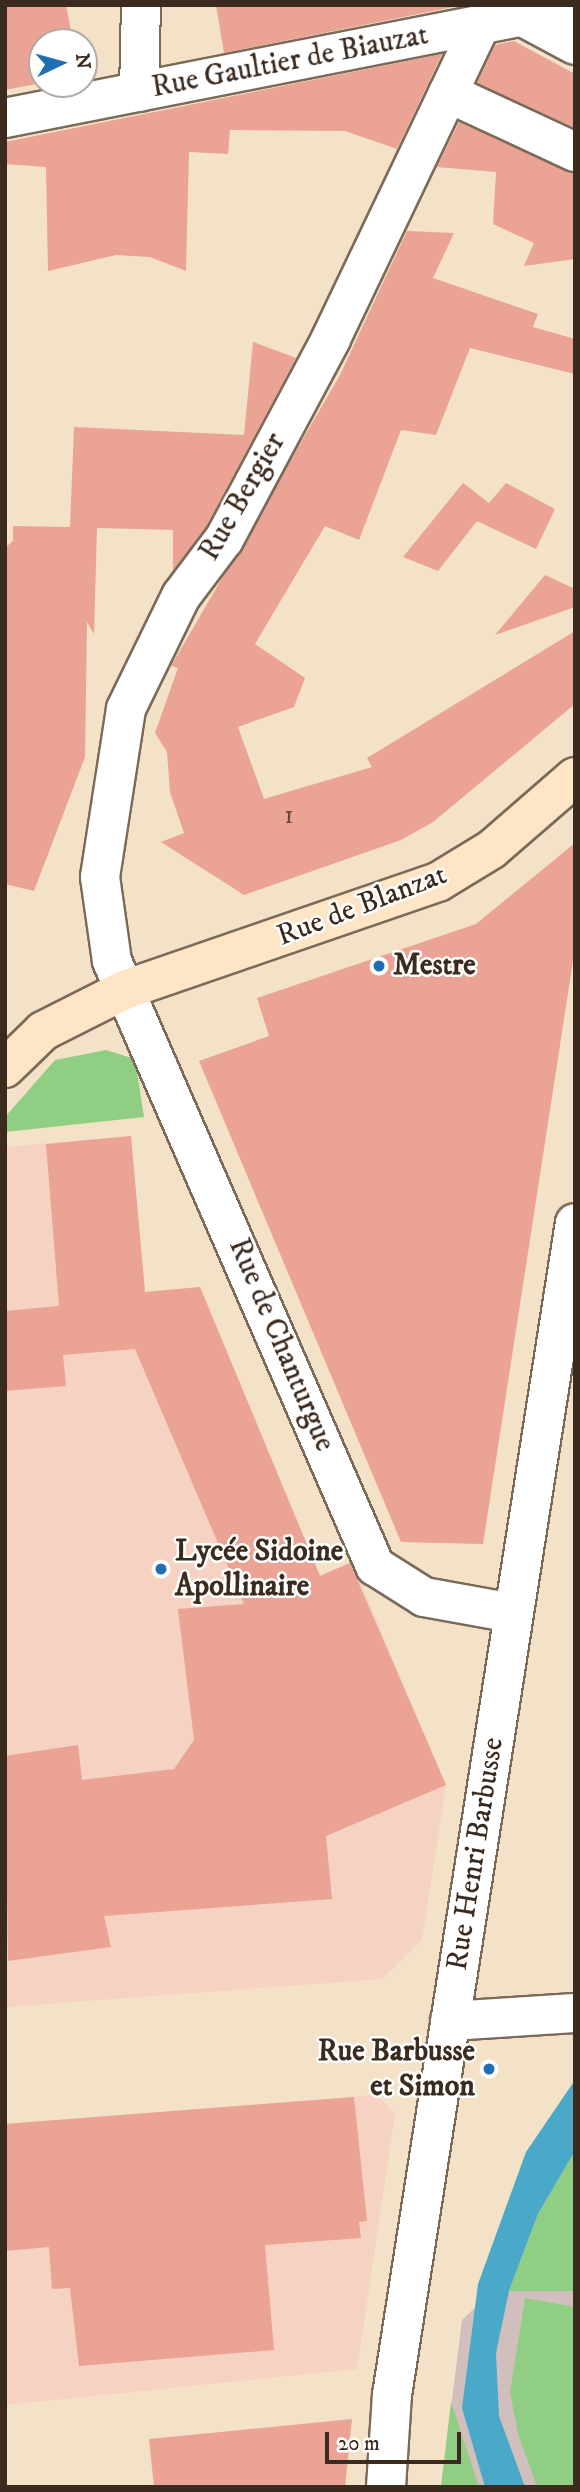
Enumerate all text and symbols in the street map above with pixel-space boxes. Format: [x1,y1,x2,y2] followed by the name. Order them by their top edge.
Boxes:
[149,18,431,106] street label: Rue Gaultier de Biauzat
[28,28,98,98] north arrow
[70,53,95,70] text: N
[192,427,294,567] street label: Rue Bergier
[284,800,294,832] house number: 1
[272,857,452,955] street label: Rue de Blanzat
[393,948,476,984] place label: Mestre
[371,958,387,974] marker: Mestre
[220,1233,342,1457] street label: Rue de Chanturgue
[175,1534,343,1604] place label: Lycée Sidoine Apollinaire
[153,1561,169,1577] marker: Lycée Sidoine Apollinaire
[440,1735,512,1973] street label: Rue Henri Barbusse
[318,2034,475,2104] place label: Rue Barbusse et Simon
[481,2061,497,2077] marker: Rue Barbusse et Simon
[328,2418,464,2462] scale bar
[338,2431,380,2457] text: 20 m

